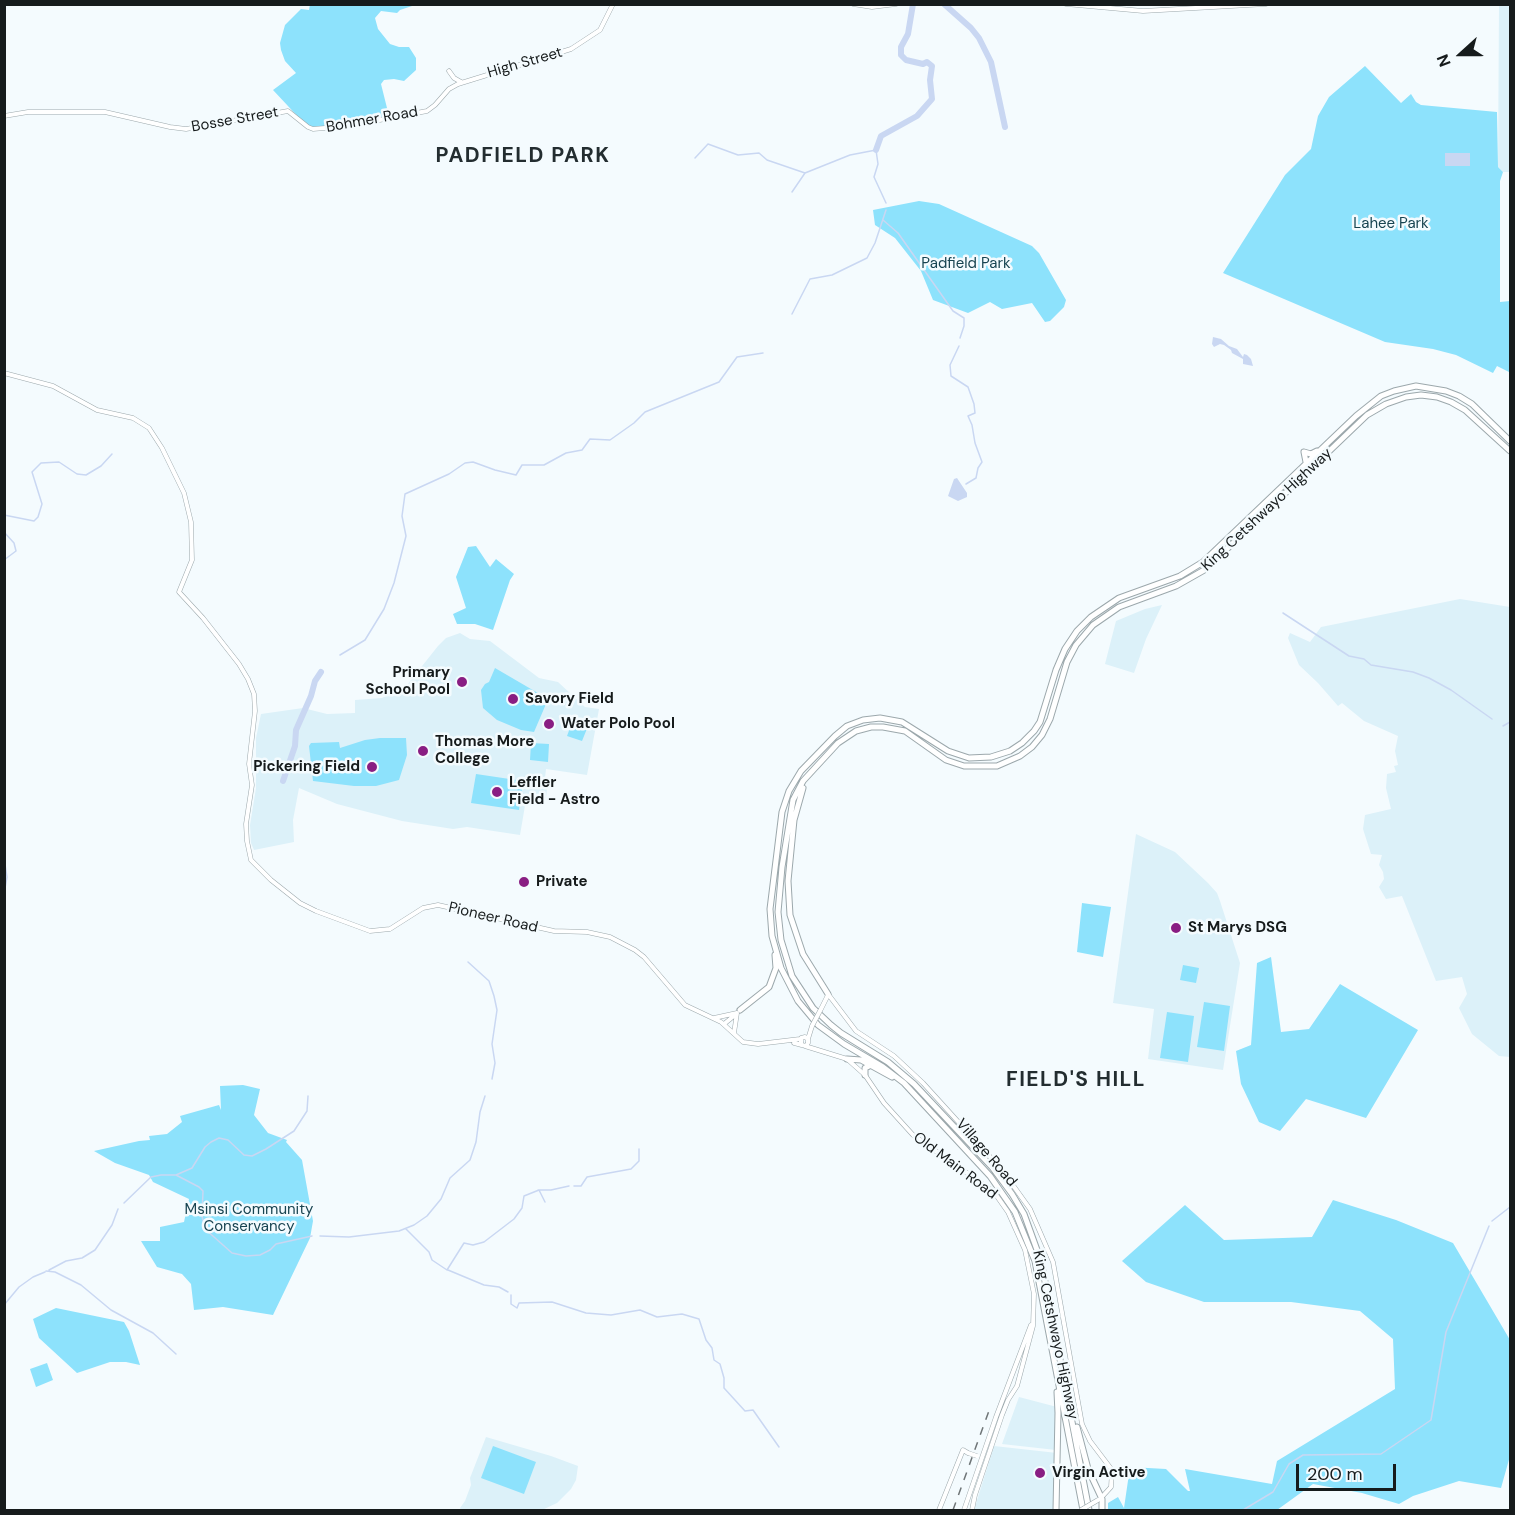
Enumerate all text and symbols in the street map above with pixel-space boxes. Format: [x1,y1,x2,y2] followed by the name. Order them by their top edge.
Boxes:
[1431,24,1491,84] north arrow
[485,44,565,82] street label: High Street
[1432,51,1456,70] text: N
[190,103,280,137] street label: Bosse Street
[325,103,419,137] street label: Bohmer Road
[436,143,610,169] district label: PADFIELD PARK
[1353,215,1429,233] park label: Lahee Park
[921,255,1011,273] park label: Padfield Park
[1198,445,1336,575] street label: King Cetshwayo Highway
[366,664,450,699] place label: Primary School Pool
[455,675,469,689] marker: Primary School Pool
[525,690,614,708] place label: Savory Field
[506,692,520,706] marker: Savory Field
[561,715,675,733] place label: Water Polo Pool
[542,717,556,731] marker: Water Polo Pool
[435,733,534,768] place label: Thomas More College
[416,744,430,758] marker: Thomas More College
[253,758,360,776] place label: Pickering Field
[365,760,379,774] marker: Pickering Field
[509,774,600,809] place label: Leffler Field - Astro
[490,785,504,799] marker: Leffler Field - Astro
[536,873,588,891] place label: Private
[517,875,531,889] marker: Private
[446,899,540,937] street label: Pioneer Road
[1188,919,1287,937] place label: St Marys DSG
[1169,921,1183,935] marker: St Marys DSG
[1006,1067,1146,1093] district label: FIELD'S HILL
[952,1115,1020,1191] street label: Village Road
[910,1129,1000,1203] street label: Old Main Road
[185,1201,313,1236] park label: Msinsi Community Conservancy
[1028,1249,1082,1421] street label: King Cetshwayo Highway
[1299,1452,1400,1490] scale bar
[1307,1462,1363,1486] text: 200 m
[1052,1464,1146,1482] place label: Virgin Active
[1033,1466,1047,1480] marker: Virgin Active

